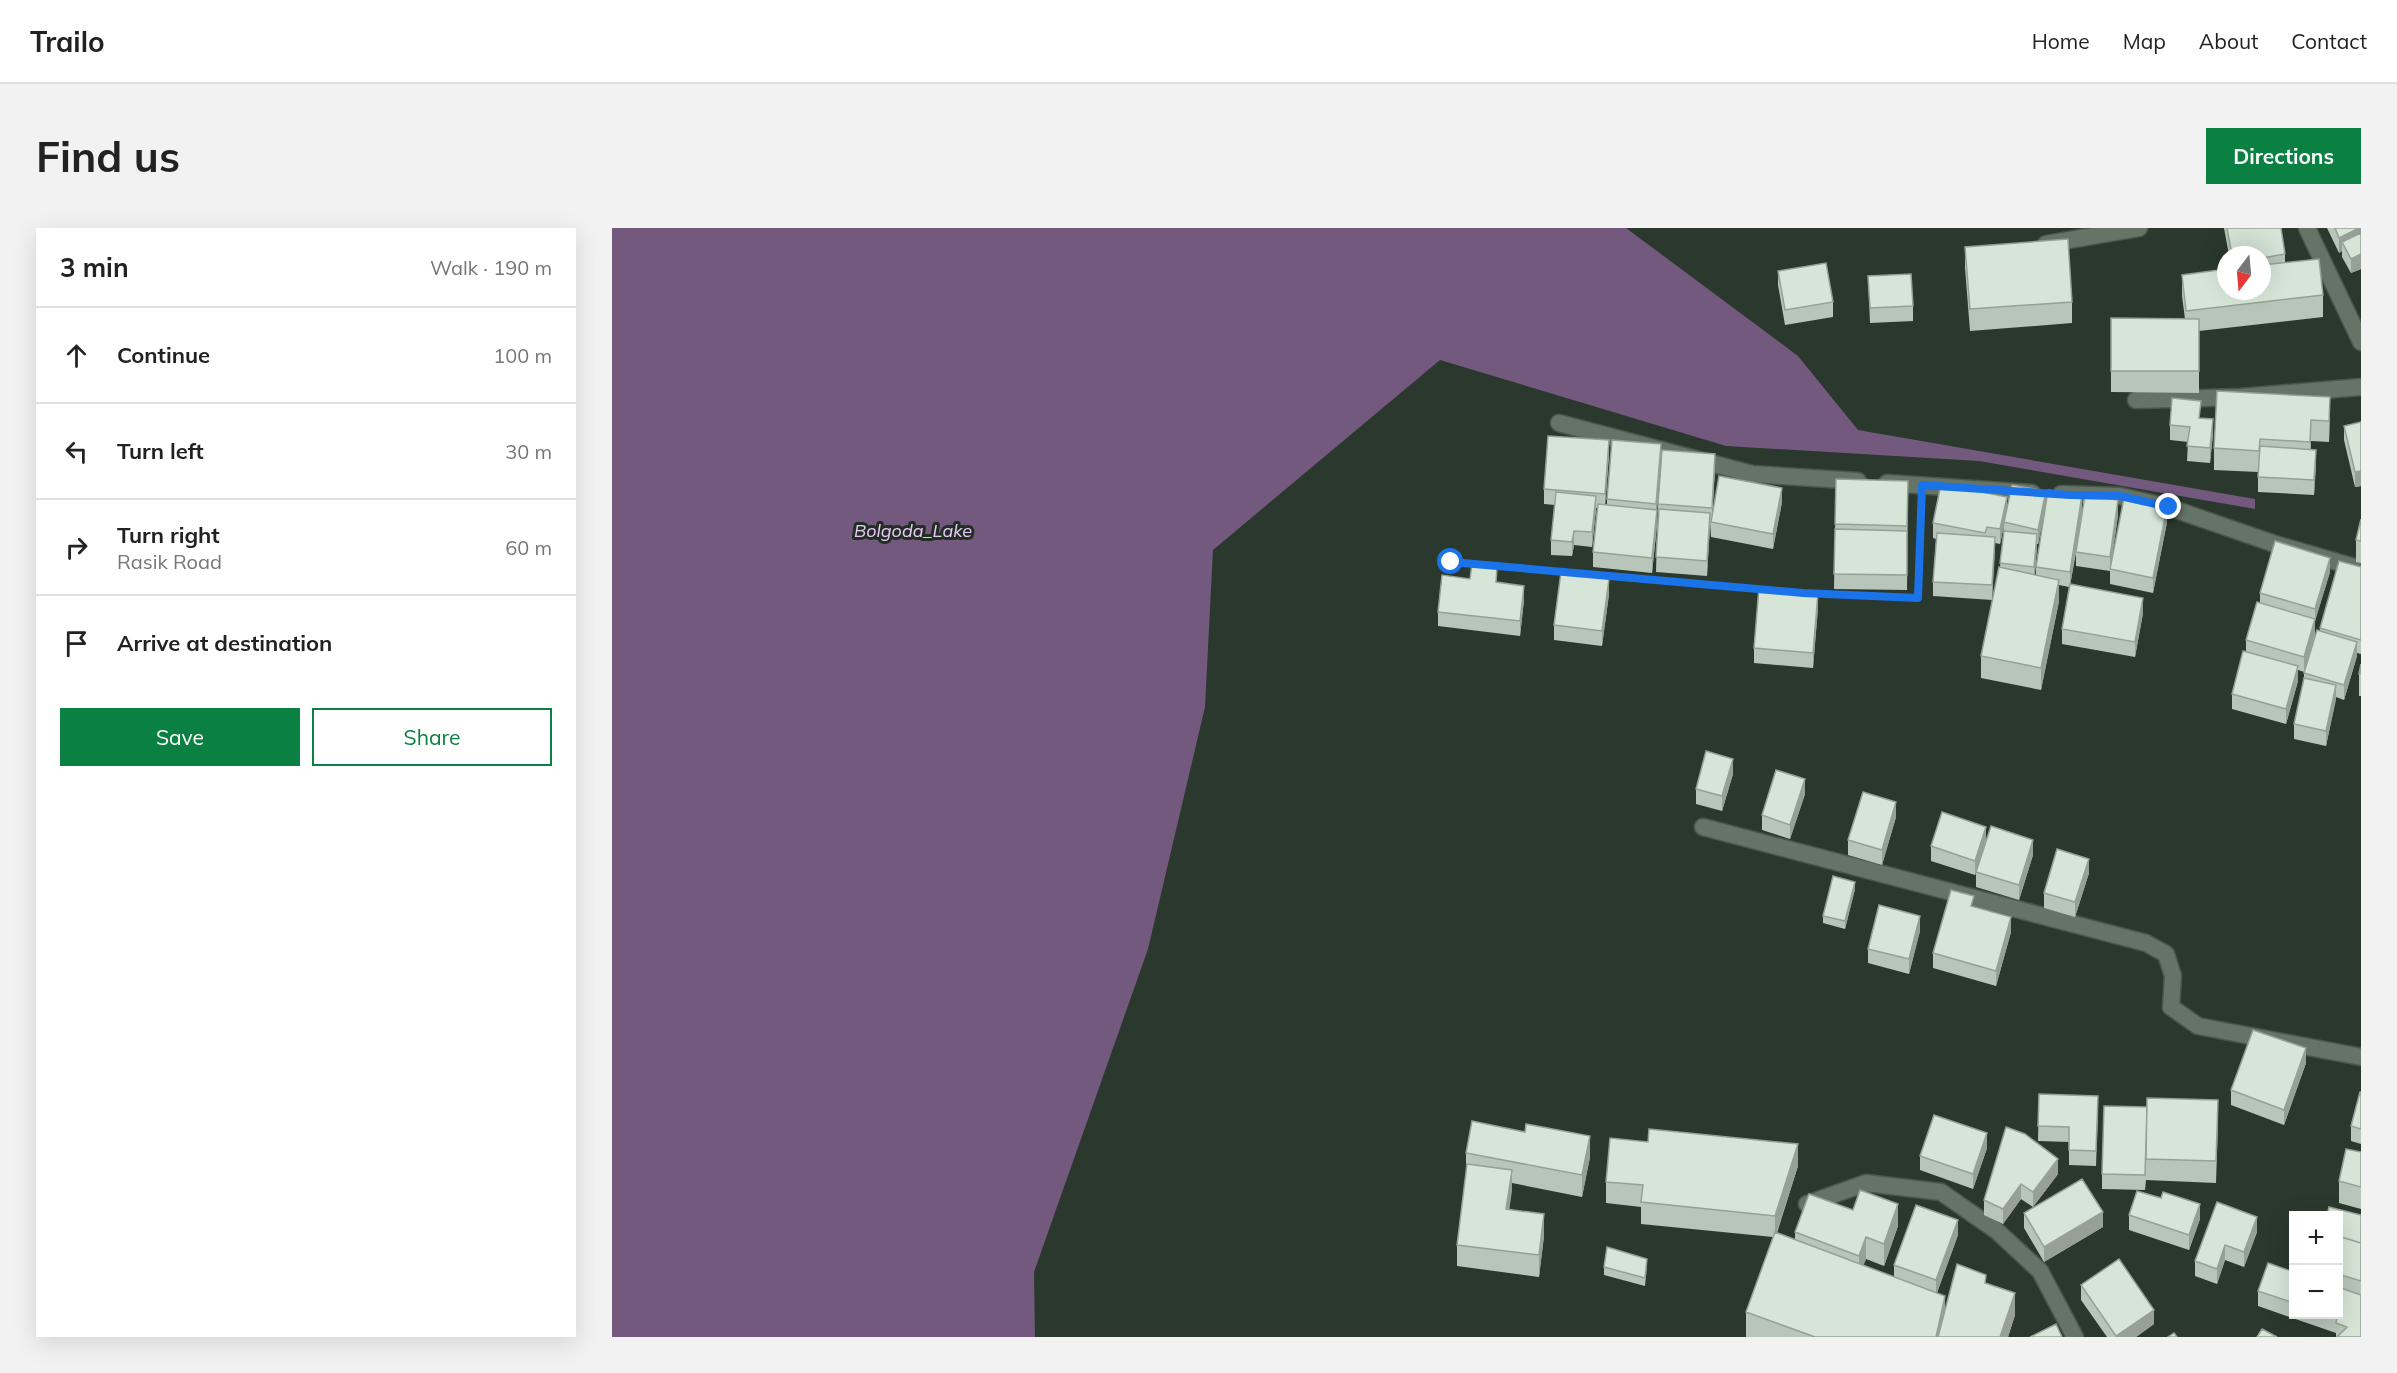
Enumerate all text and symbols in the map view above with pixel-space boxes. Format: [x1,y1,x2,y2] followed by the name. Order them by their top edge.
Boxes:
[30,24,105,59] text: Trailo
[2032,28,2090,54] text: Home
[2123,28,2166,54] text: Map
[2199,28,2258,54] text: About
[2291,28,2367,54] text: Contact
[2206,128,2361,184] button: Directions
[36,130,180,183] text: Find us
[2217,246,2271,300] north arrow
[60,251,129,284] text: 3 min
[430,255,552,280] text: Walk · 190 m
[60,339,93,372] icon: ahead
[117,341,210,369] text: Continue
[493,343,552,368] text: 100 m
[60,435,93,468] icon: left
[117,437,204,465] text: Turn left
[505,439,552,464] text: 30 m
[2155,493,2181,519] route end
[854,519,972,542] water label: Bolgoda_Lake
[117,521,220,549] text: Turn right
[60,531,93,564] icon: right
[505,535,552,560] text: 60 m
[1437,548,1463,574] route start
[117,549,222,574] text: Rasik Road
[60,627,93,660] icon: arrive
[117,629,332,657] text: Arrive at destination
[60,708,300,766] button: Save
[312,708,552,766] button: Share
[2289,1211,2343,1319] map controls
[2289,1211,2343,1265] button: +
[2289,1265,2343,1319] button: −

